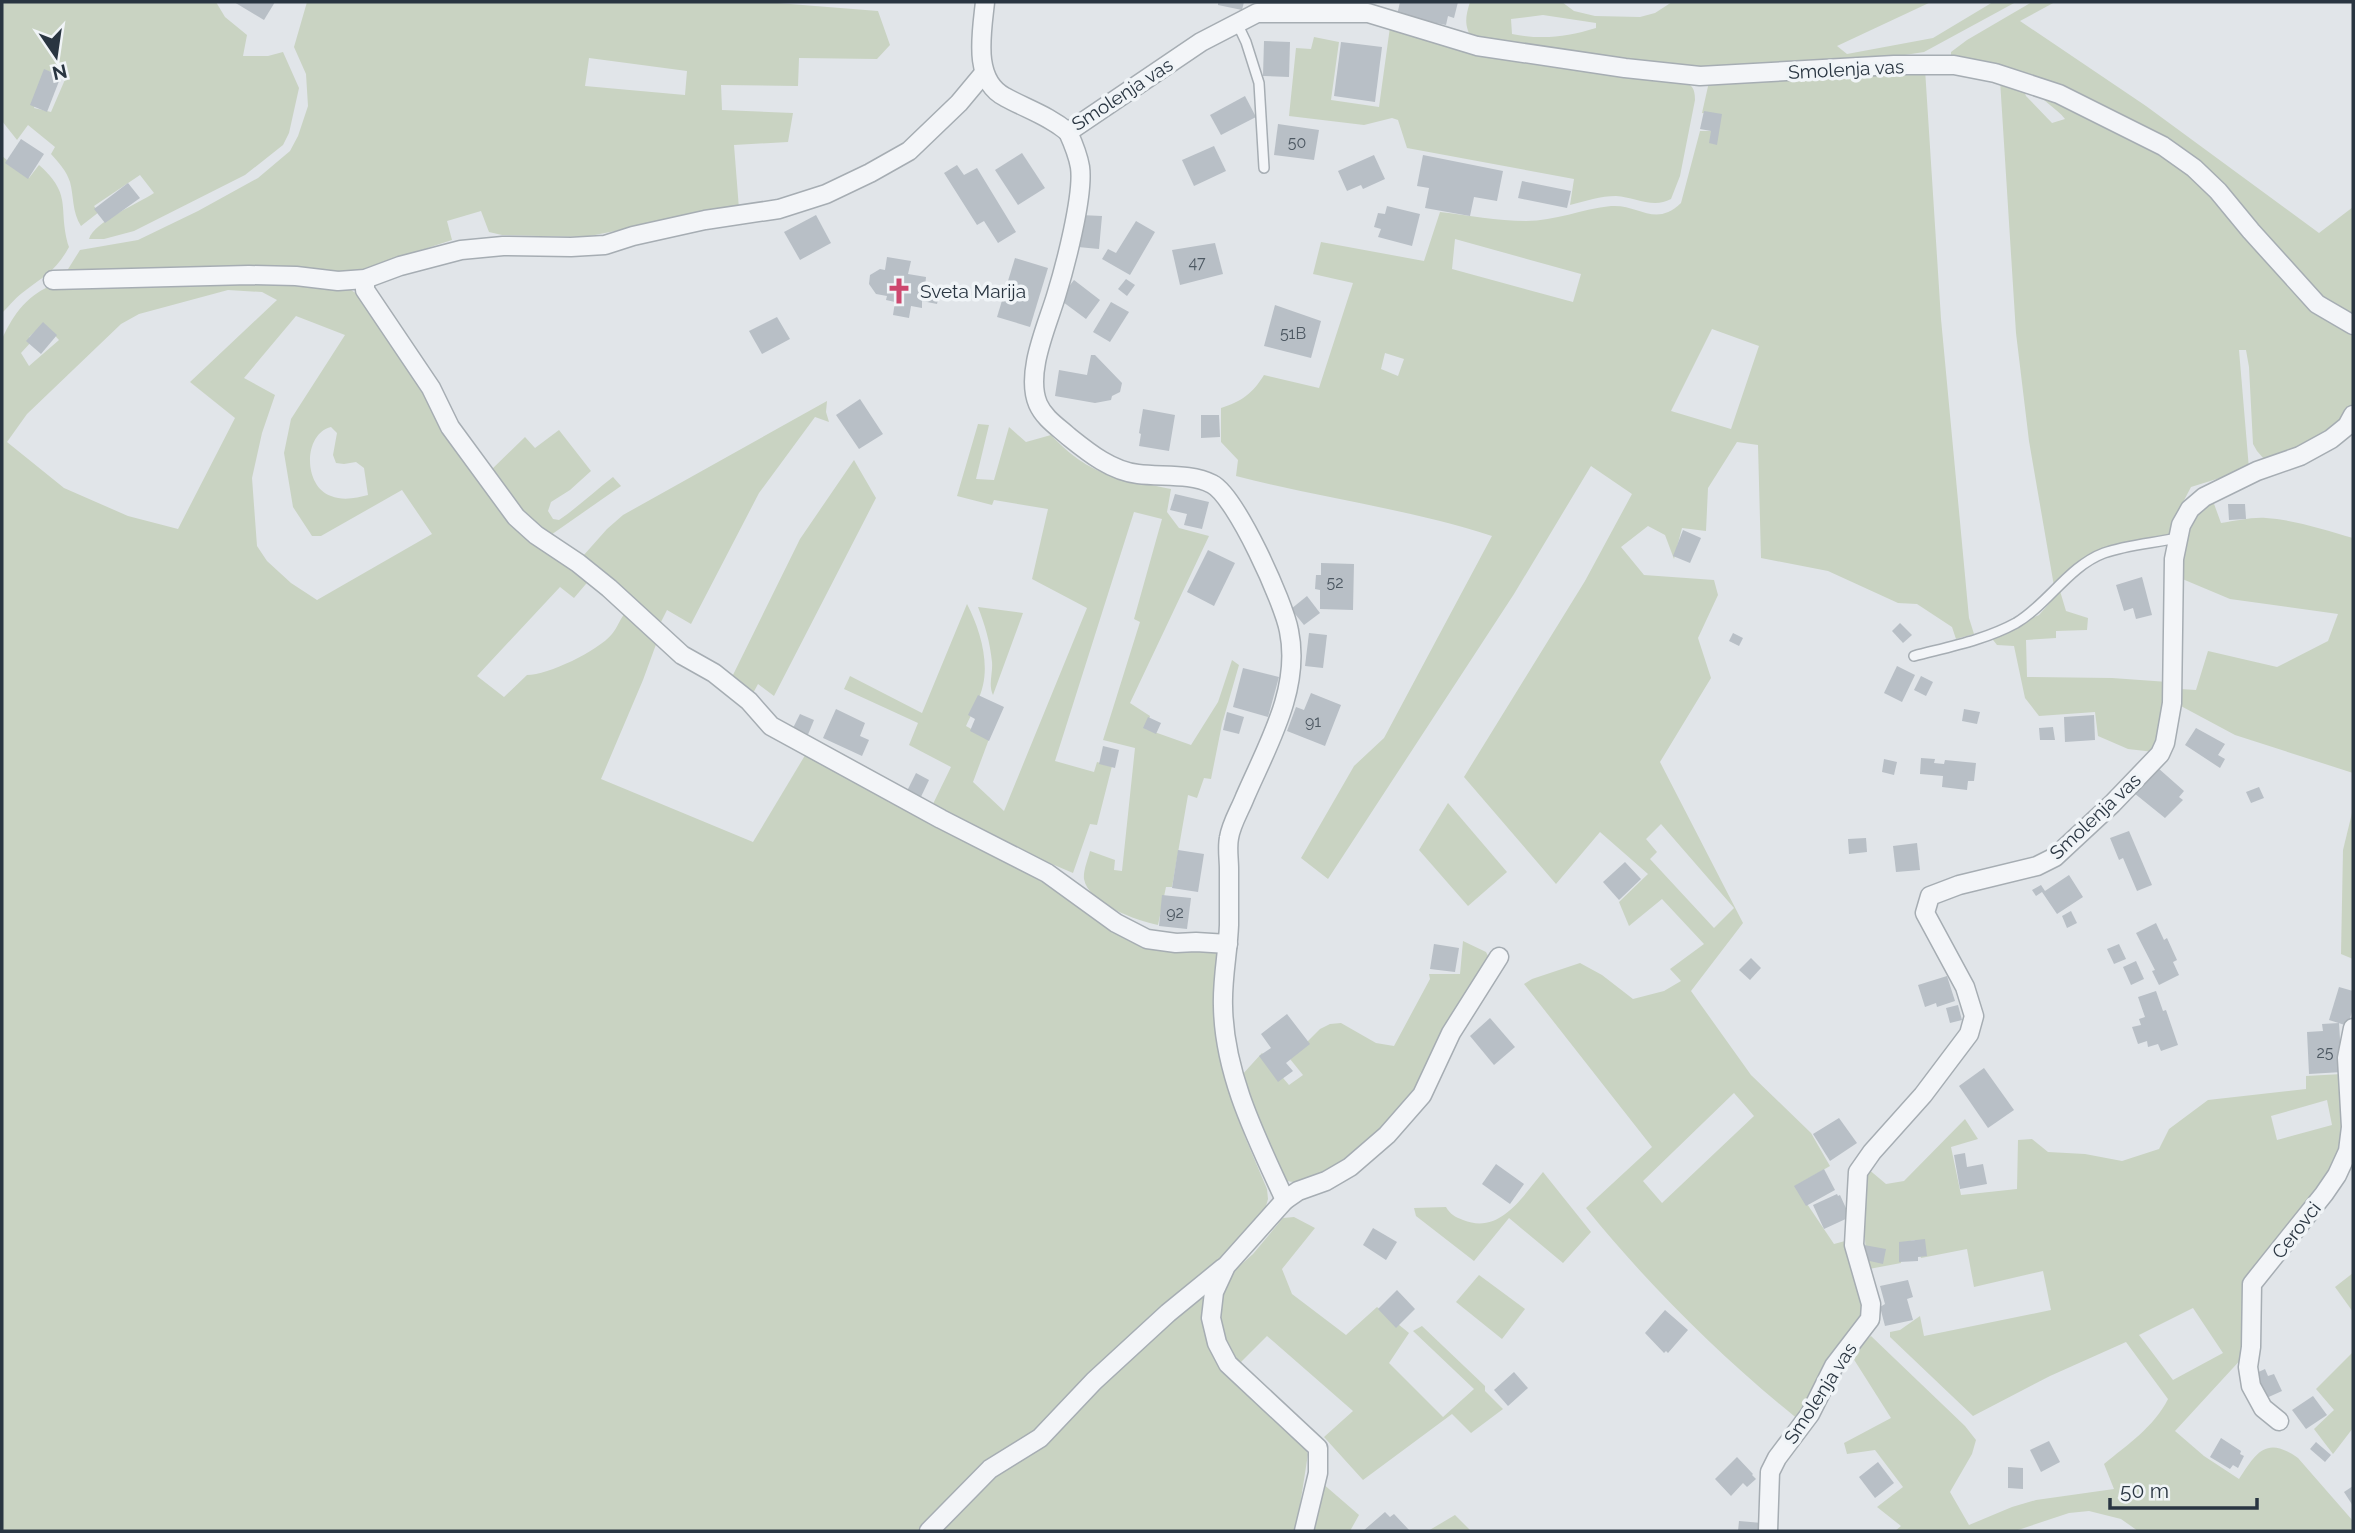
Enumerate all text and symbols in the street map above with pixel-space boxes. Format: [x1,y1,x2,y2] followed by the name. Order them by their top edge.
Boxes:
[21,21,91,91] north arrow
[1067,53,1177,135] street label: Smolenja vas
[1787,55,1905,83] street label: Smolenja vas
[50,60,69,85] text: N
[1288,133,1306,152] house number: 50
[1188,253,1206,272] house number: 47
[884,276,914,306] church icon: Sveta Marija
[920,280,1026,302] place label: Sveta Marija
[1280,324,1306,343] house number: 51B
[1326,573,1344,592] house number: 52
[1305,712,1321,731] house number: 91
[2045,768,2145,864] street label: Smolenja vas
[1166,903,1184,922] house number: 92
[2316,1043,2334,1062] house number: 25
[2267,1197,2325,1263] street label: Cerovci
[1779,1338,1861,1448] street label: Smolenja vas
[2110,1466,2257,1510] scale bar
[2120,1478,2169,1503] text: 50 m

